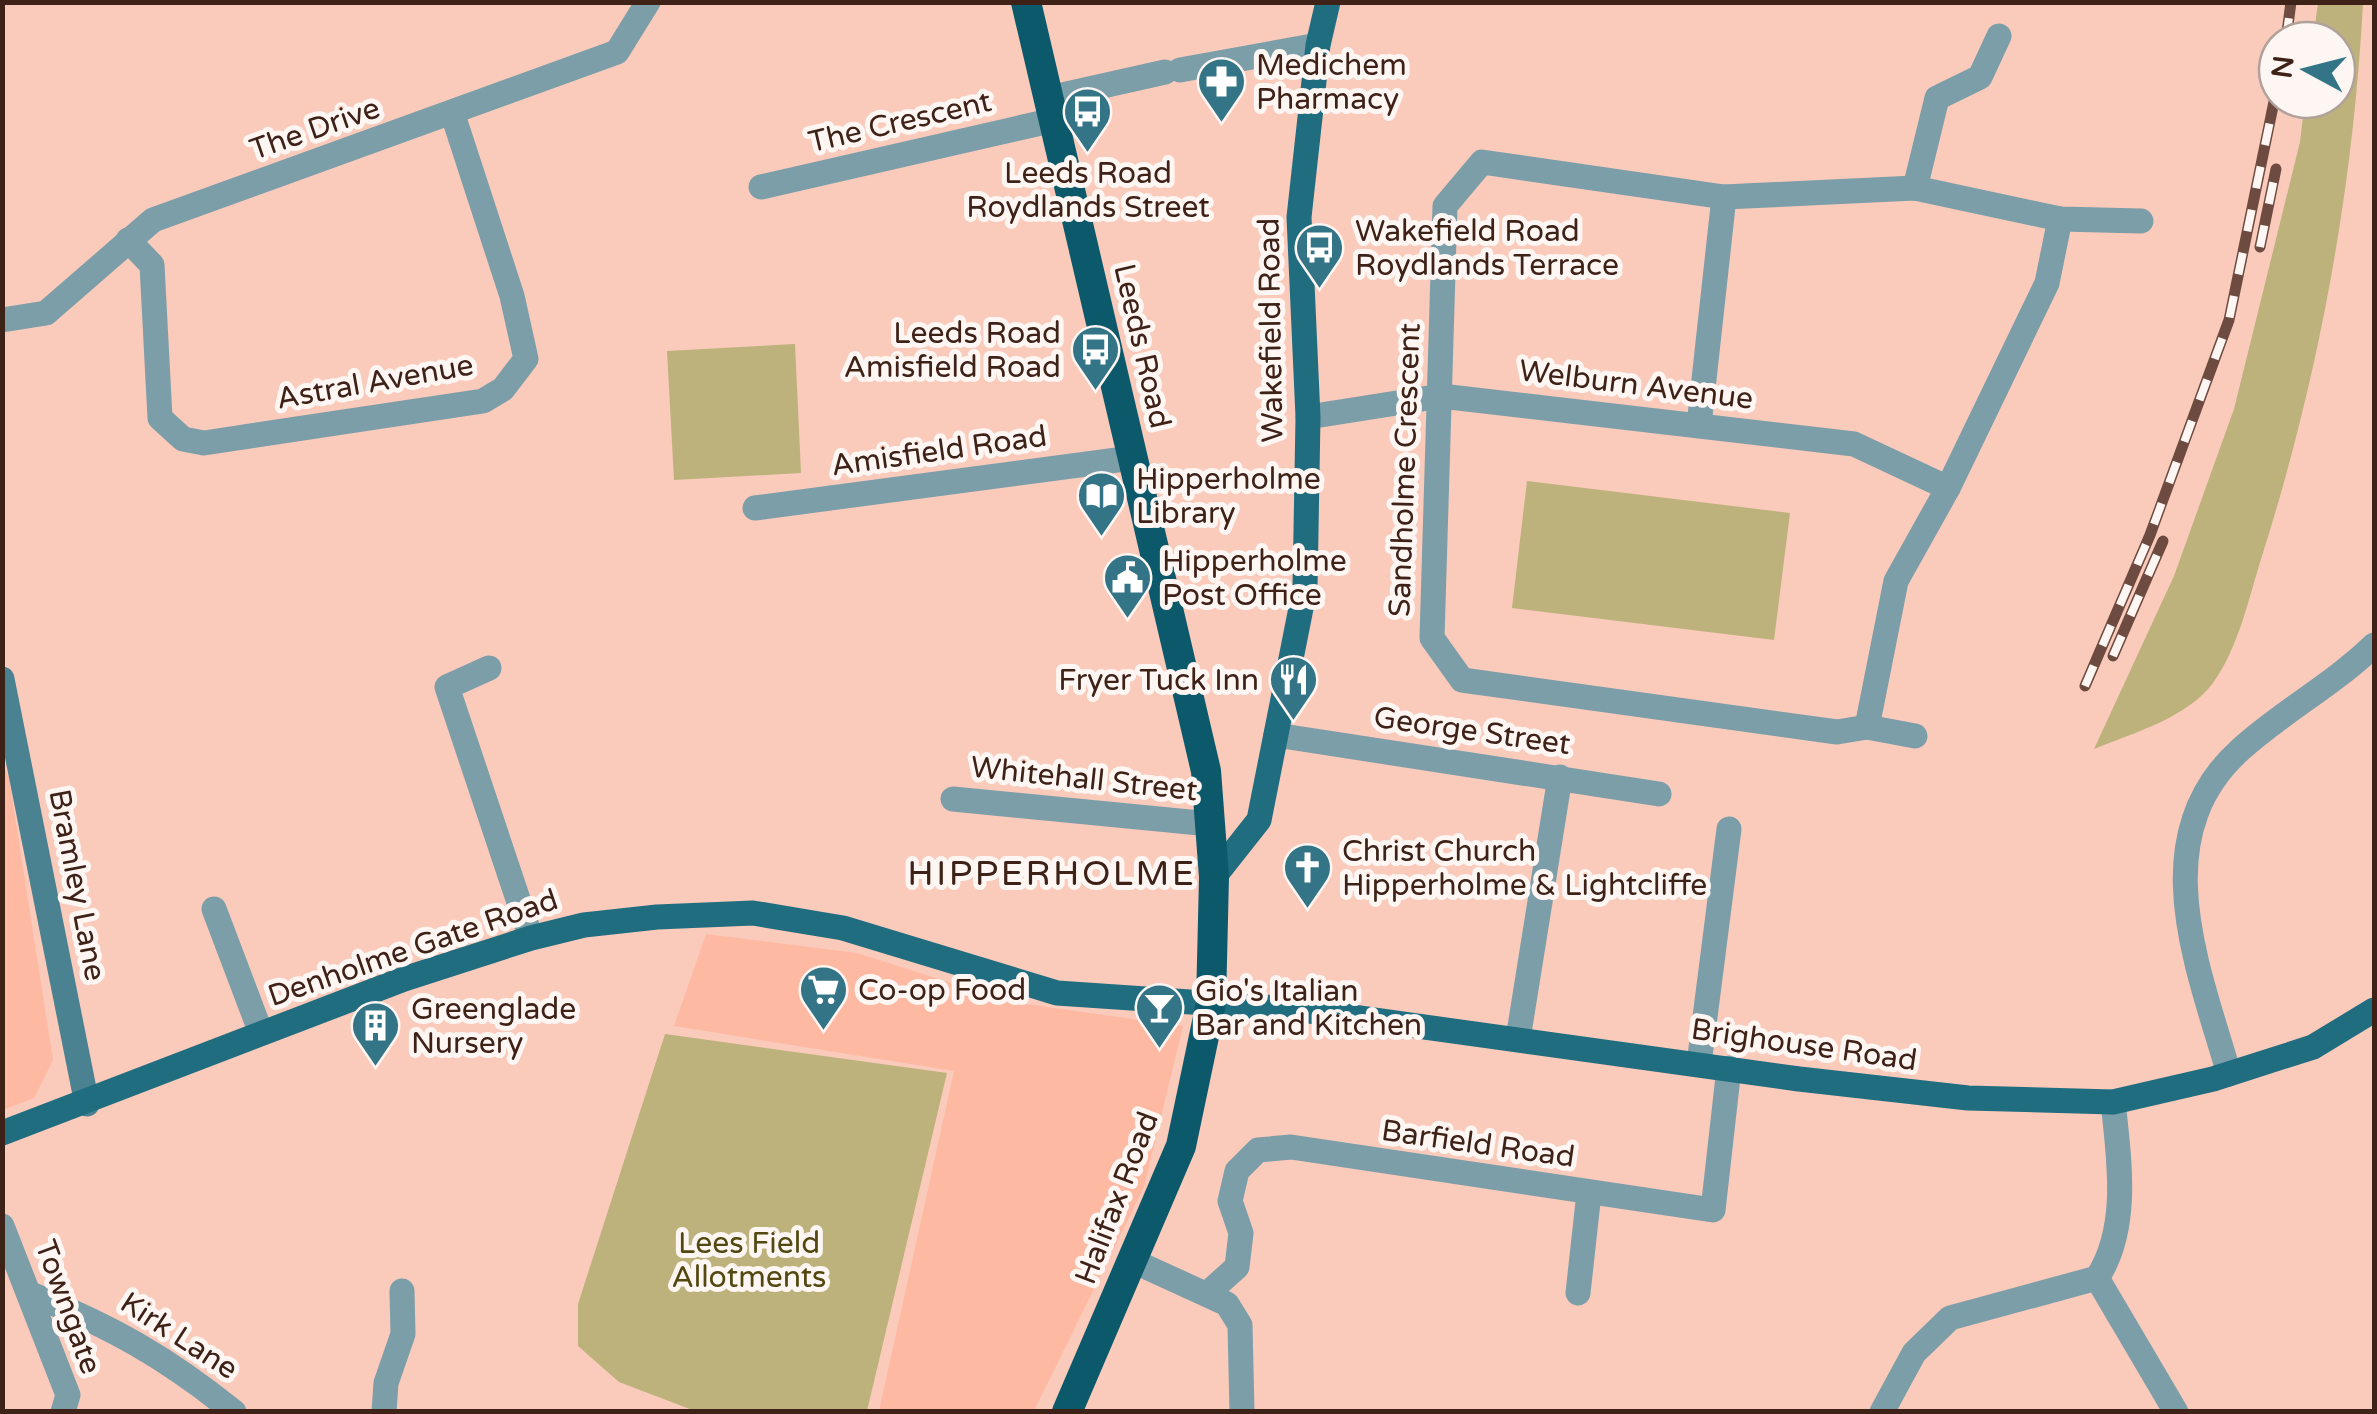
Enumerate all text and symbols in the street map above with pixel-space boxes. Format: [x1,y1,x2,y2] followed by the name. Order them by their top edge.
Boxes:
[2257,20,2357,120] north arrow
[1256,47,1407,118] place label: Medichem Pharmacy
[2265,54,2301,80] text: N
[1195,56,1247,124] pharmacy icon: Medichem Pharmacy
[805,83,995,161] street label: The Crescent
[1062,86,1114,154] bus stop icon: Leeds Road Roydlands Street
[245,90,385,168] street label: The Drive
[966,155,1210,226] place label: Leeds Road Roydlands Street
[1355,213,1619,284] place label: Wakefield Road Roydlands Terrace
[1251,217,1291,443] street label: Wakefield Road
[1294,222,1346,290] bus stop icon: Wakefield Road Roydlands Terrace
[1105,260,1179,432] street label: Leeds Road
[844,315,1061,386] place label: Leeds Road Amisfield Road
[1381,322,1429,618] street label: Sandholme Crescent
[1070,324,1122,392] bus stop icon: Leeds Road Amisfield Road
[274,346,476,418] street label: Astral Avenue
[1517,352,1755,418] street label: Welburn Avenue
[829,418,1049,484] street label: Amisfield Road
[1136,461,1321,532] place label: Hipperholme Library
[1075,470,1127,538] library icon: Hipperholme Library
[1162,543,1347,614] place label: Hipperholme Post Office
[1101,552,1153,620] public building icon: Hipperholme Post Office
[1268,654,1320,722] restaurant icon: Fryer Tuck Inn
[1058,662,1259,699] place label: Fryer Tuck Inn
[1371,699,1573,763] street label: George Street
[969,749,1199,809] street label: Whitehall Street
[40,786,114,984] street label: Bramley Lane
[1342,833,1707,904] place label: Christ Church Hipperholme & Lightcliffe
[1281,842,1333,910] church icon: Christ Church Hipperholme & Lightcliffe
[907,853,1197,895] district label: HIPPERHOLME
[263,881,563,1015] street label: Denholme Gate Road
[797,964,849,1032] supermarket icon: Co-op Food
[858,972,1026,1009] place label: Co-op Food
[1195,973,1422,1044] place label: Gio's Italian Bar and Kitchen
[1134,982,1186,1050] bar icon: Gio's Italian Bar and Kitchen
[411,991,576,1062] place label: Greenglade Nursery
[350,1000,402,1068] building icon: Greenglade Nursery
[1689,1011,1919,1079] street label: Brighouse Road
[1067,1107,1167,1289] street label: Halifax Road
[1379,1112,1577,1176] street label: Barfield Road
[671,1225,827,1296] park label: Lees Field Allotments
[27,1235,109,1379] street label: Towngate
[113,1284,245,1388] street label: Kirk Lane

